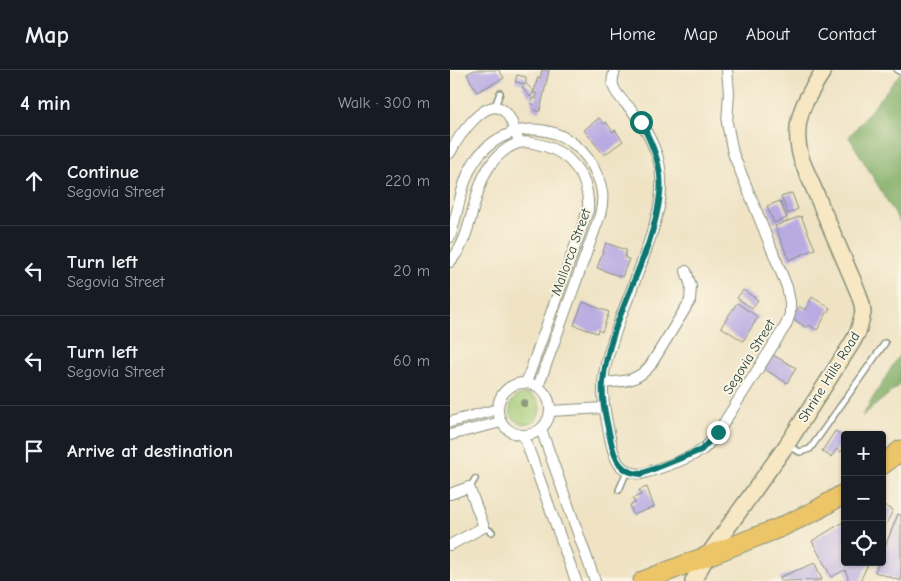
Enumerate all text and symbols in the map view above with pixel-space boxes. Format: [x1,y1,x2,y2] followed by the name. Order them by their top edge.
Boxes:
[25,21,69,49] text: Map
[609,24,656,45] text: Home
[684,24,718,45] text: Map
[746,24,790,45] text: About
[818,24,876,45] text: Contact
[20,91,71,115] text: 4 min
[338,94,430,112] text: Walk · 300 m
[630,111,653,134] route start
[67,161,139,183] text: Continue
[20,167,48,195] icon: ahead
[385,172,430,190] text: 220 m
[67,183,165,201] text: Segovia Street
[547,205,595,298] street label: Mallorca Street
[67,251,138,273] text: Turn left
[20,257,48,285] icon: left
[393,262,430,280] text: 20 m
[67,273,165,291] text: Segovia Street
[719,315,779,398] street label: Segovia Street
[794,329,864,425] street label: Shrine Hills Road
[67,341,138,363] text: Turn left
[20,347,48,375] icon: left
[393,352,430,370] text: 60 m
[67,363,165,381] text: Segovia Street
[707,421,730,444] route end
[841,431,886,566] map controls
[841,431,886,476] button: +
[20,437,48,465] icon: arrive
[67,440,233,462] text: Arrive at destination
[841,476,886,521] button: −
[841,521,886,566] button: locate

